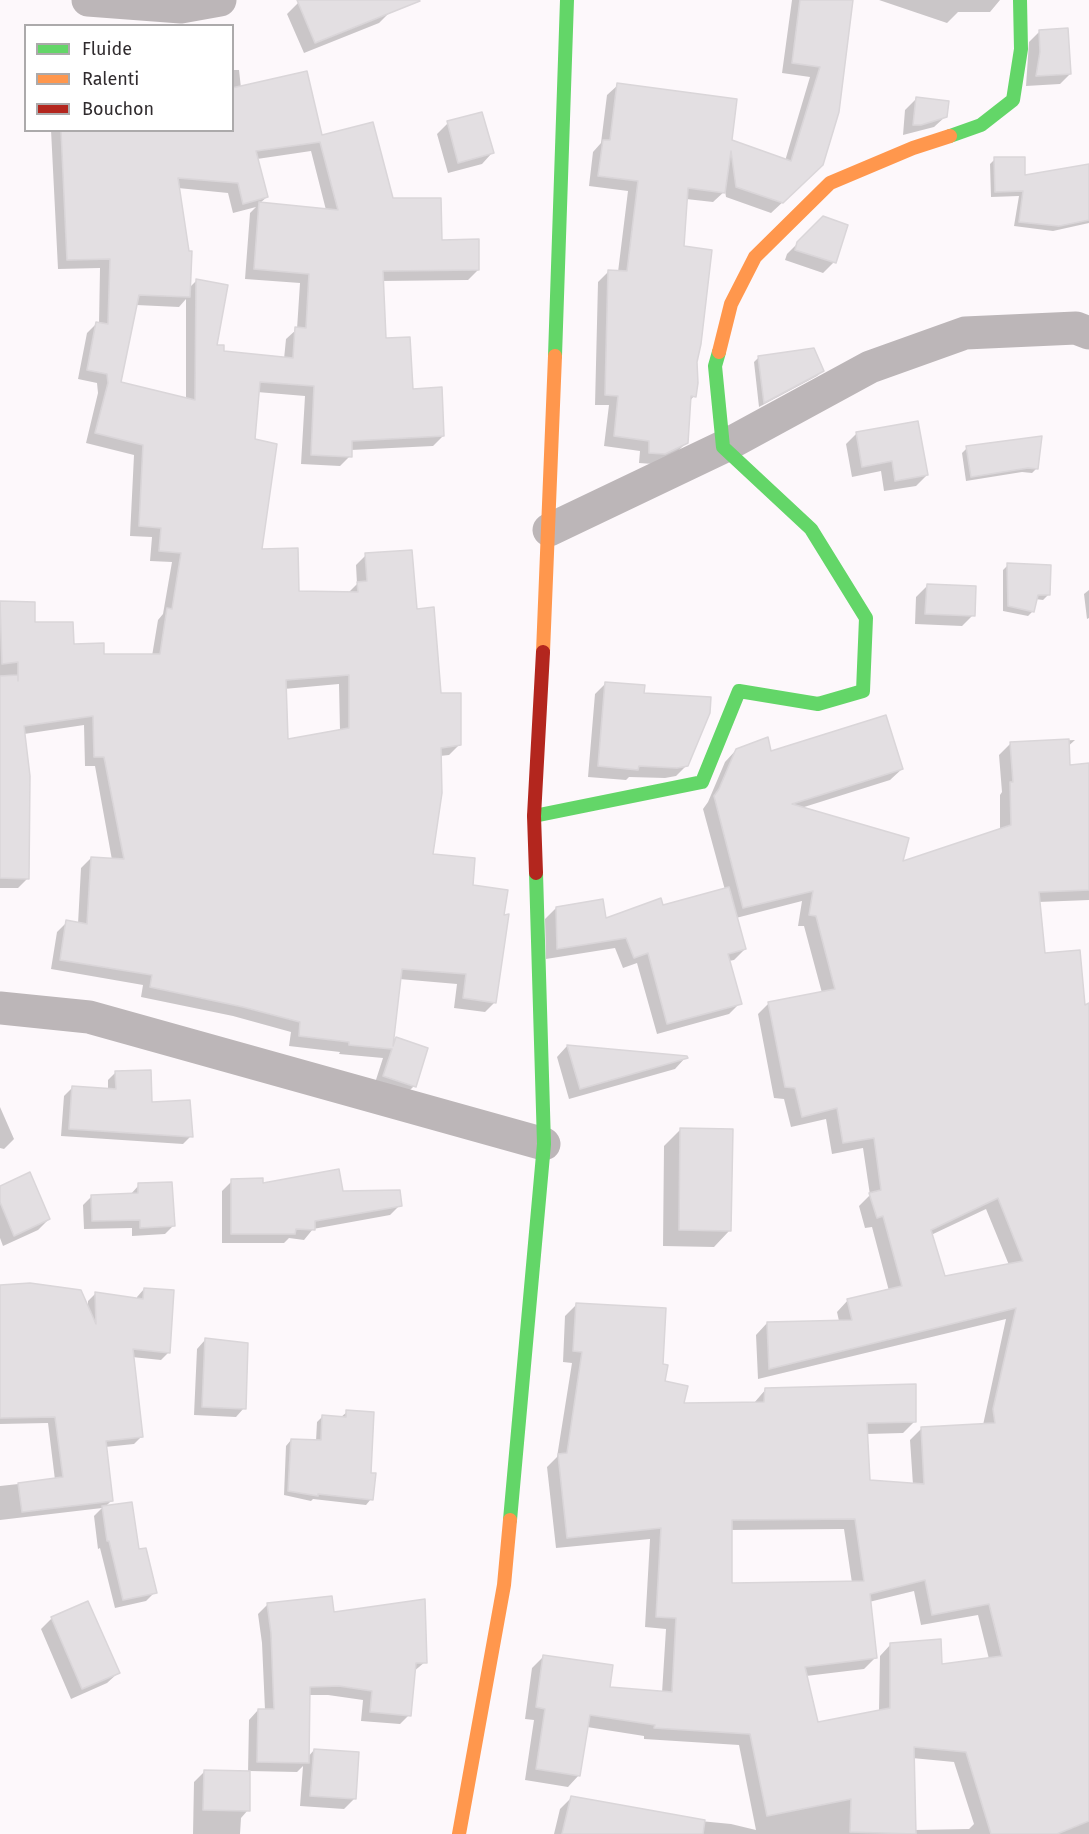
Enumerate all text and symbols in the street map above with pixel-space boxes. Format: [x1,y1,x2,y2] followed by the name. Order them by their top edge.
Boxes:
[24,24,234,132] legend
[82,38,132,60] text: Fluide
[82,68,139,90] text: Ralenti
[82,98,154,120] text: Bouchon

